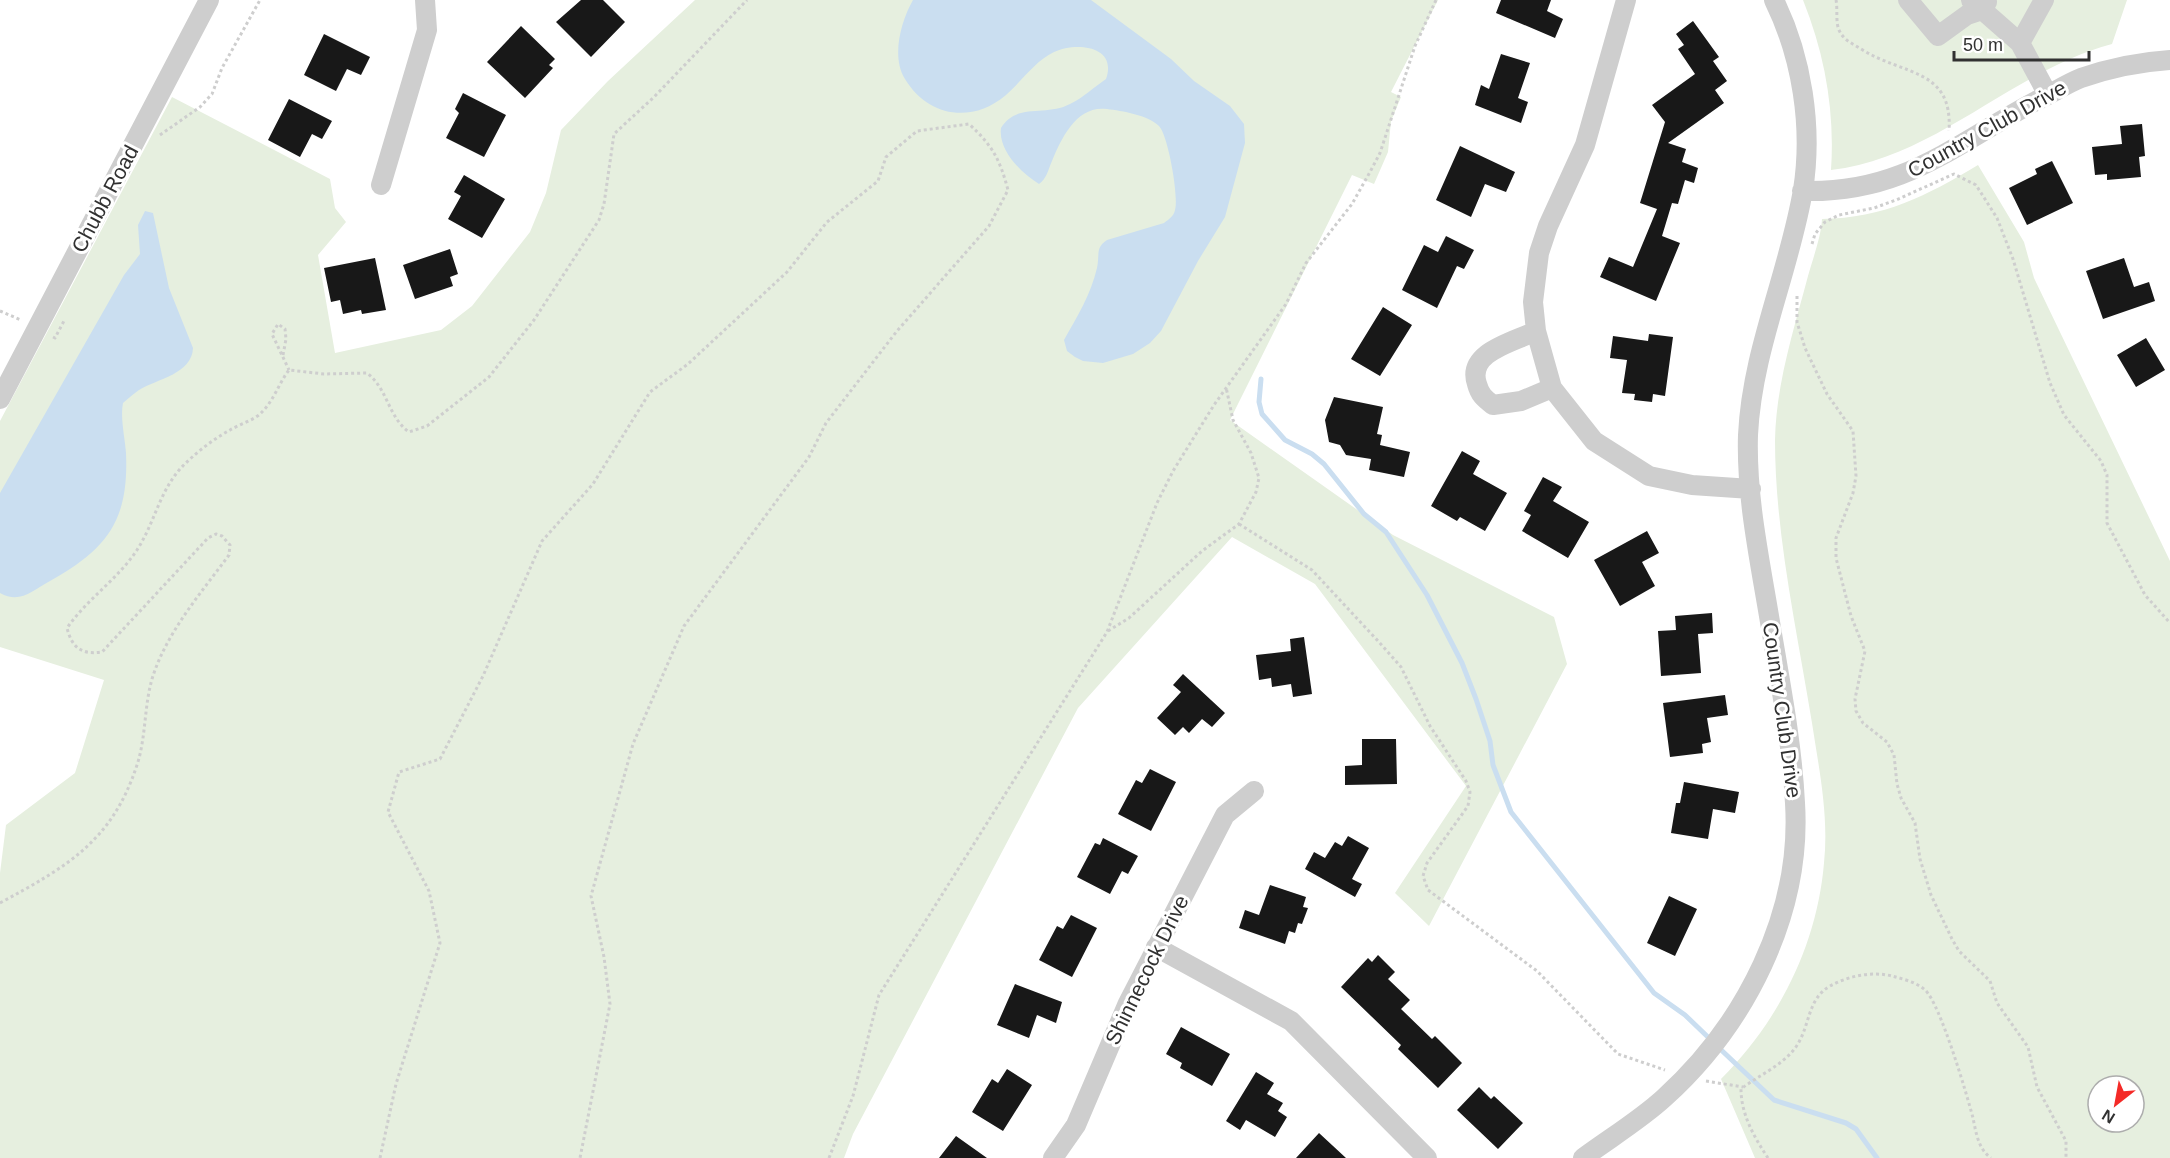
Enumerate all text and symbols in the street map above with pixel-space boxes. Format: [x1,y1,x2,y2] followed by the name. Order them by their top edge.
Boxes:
[1954,24,2089,62] scale bar
[1963,35,2003,55] text: 50 m
[1904,76,2070,182] street label: Country Club Drive
[67,141,142,256] street label: Chubb Road
[1759,620,1806,799] street label: Country Club Drive
[1100,891,1193,1048] street label: Shinnecock Drive
[2086,1074,2146,1134] north arrow
[2099,1106,2118,1127] text: N

